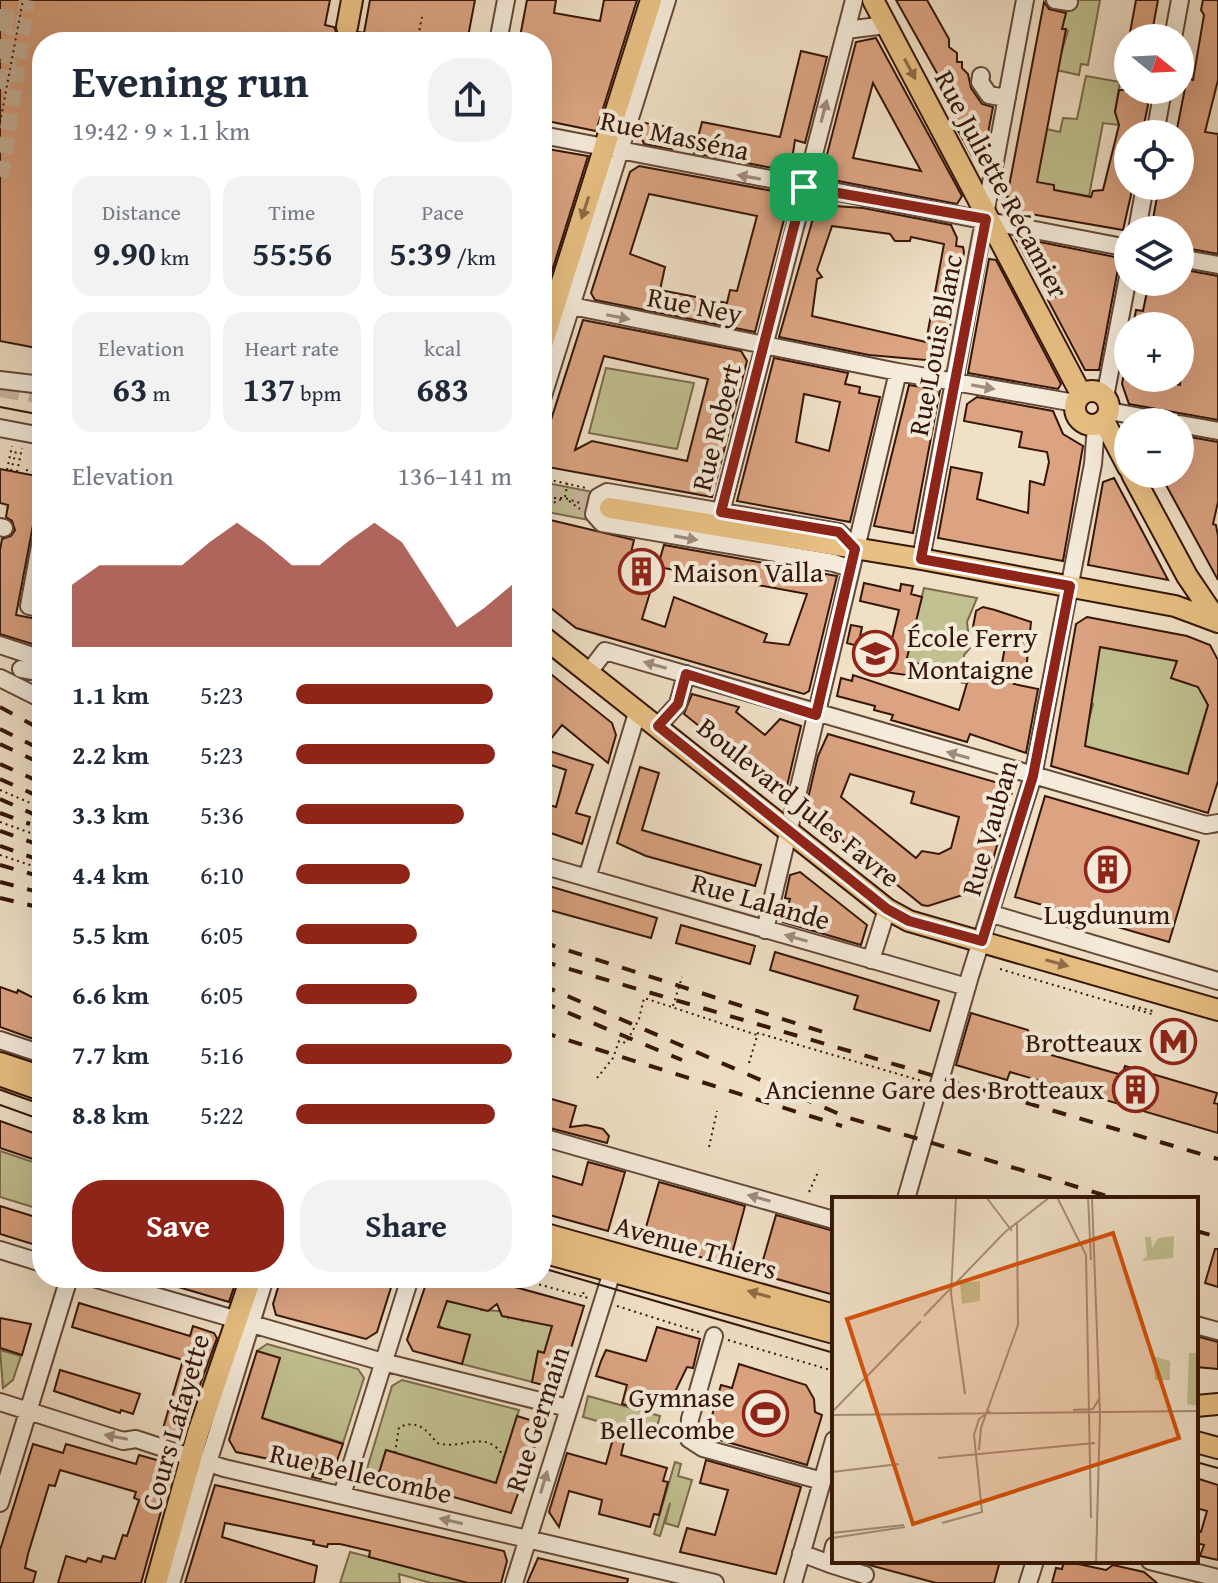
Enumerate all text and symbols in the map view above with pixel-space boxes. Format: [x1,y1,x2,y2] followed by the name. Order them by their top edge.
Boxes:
[1114,24,1194,104] north arrow
[1114,24,1194,488] map controls
[72,49,309,113] text: Evening run
[428,58,512,142] button: share
[902,58,916,80] one-way arrow
[925,63,1080,305] street label: Rue Juliette Récamier
[597,99,754,170] street label: Rue Masséna
[819,99,831,124] one-way arrow
[72,111,250,150] text: 19:42 · 9 × 1.1 km
[1114,120,1194,200] button: locate
[770,153,838,221] pin
[782,165,826,209] icon: arrive
[736,170,761,182] one-way arrow
[102,196,181,228] text: Distance
[269,196,315,228] text: Time
[422,196,464,228] text: Pace
[579,196,591,220] one-way arrow
[1114,216,1194,296] button: layers
[93,228,156,277] text: 9.90
[252,228,332,277] text: 55:56
[389,228,452,277] text: 5:39
[156,241,190,273] text: km
[452,241,496,273] text: /km
[897,251,972,439] street label: Rue Louis Blanc
[644,275,746,334] street label: Rue Ney
[606,311,631,323] one-way arrow
[1114,312,1194,392] button: +
[98,332,184,364] text: Elevation
[245,332,339,364] text: Heart rate
[424,332,461,364] text: kcal
[680,359,751,495] street label: Rue Robert
[112,364,148,413] text: 63
[243,364,295,413] text: 137
[416,364,469,413] text: 683
[148,377,170,409] text: m
[295,377,341,409] text: bpm
[971,381,996,394] one-way arrow
[1114,408,1194,488] button: −
[72,456,174,495] text: Elevation
[398,456,512,495] text: 136–141 m
[674,532,699,544] one-way arrow
[618,548,666,596] building icon: Maison Valla
[673,551,824,592] place label: Maison Valla
[907,616,1038,689] place label: École Ferry Montaigne
[852,629,900,677] school or university icon: École Ferry Montaigne
[642,658,666,671] one-way arrow
[72,675,149,714] text: 1.1 km
[200,675,244,714] text: 5:23
[689,707,910,897] street label: Boulevard Jules Favre
[72,735,149,774] text: 2.2 km
[200,735,244,774] text: 5:23
[945,748,970,760] one-way arrow
[950,755,1027,900] street label: Rue Vauban
[72,795,149,834] text: 3.3 km
[200,795,244,834] text: 5:36
[1083,845,1131,893] building icon: Lugdunum
[72,855,149,894] text: 4.4 km
[200,855,244,894] text: 6:10
[687,861,835,940] street label: Rue Lalande
[1044,893,1170,934] place label: Lugdunum
[72,915,149,954] text: 5.5 km
[200,915,244,954] text: 6:05
[783,932,808,944] one-way arrow
[1045,957,1069,970] one-way arrow
[72,975,149,1014] text: 6.6 km
[200,975,244,1014] text: 6:05
[1149,1018,1197,1066] metro station icon: Brotteaux
[1025,1021,1143,1062] place label: Brotteaux
[72,1035,149,1074] text: 7.7 km
[200,1035,244,1074] text: 5:16
[1111,1065,1159,1113] building icon: Ancienne Gare des Brotteaux
[765,1068,1105,1109] place label: Ancienne Gare des Brotteaux
[72,1095,149,1134] text: 8.8 km
[200,1095,244,1134] text: 5:22
[72,1180,284,1272] button: Save
[300,1180,512,1272] button: Share
[747,1191,771,1204] one-way arrow
[832,1197,1198,1563] inset map
[610,1204,782,1289] street label: Avenue Thiers
[746,1287,770,1300] one-way arrow
[130,1329,219,1515] street label: Cours Lafayette
[494,1340,580,1497] street label: Rue Germain
[600,1376,735,1449] place label: Gymnase Bellecombe
[742,1389,790,1437] sports icon: Gymnase Bellecombe
[104,1431,129,1443] one-way arrow
[266,1432,456,1513] street label: Rue Bellecombe
[539,1469,551,1493] one-way arrow
[438,1514,463,1527] one-way arrow

